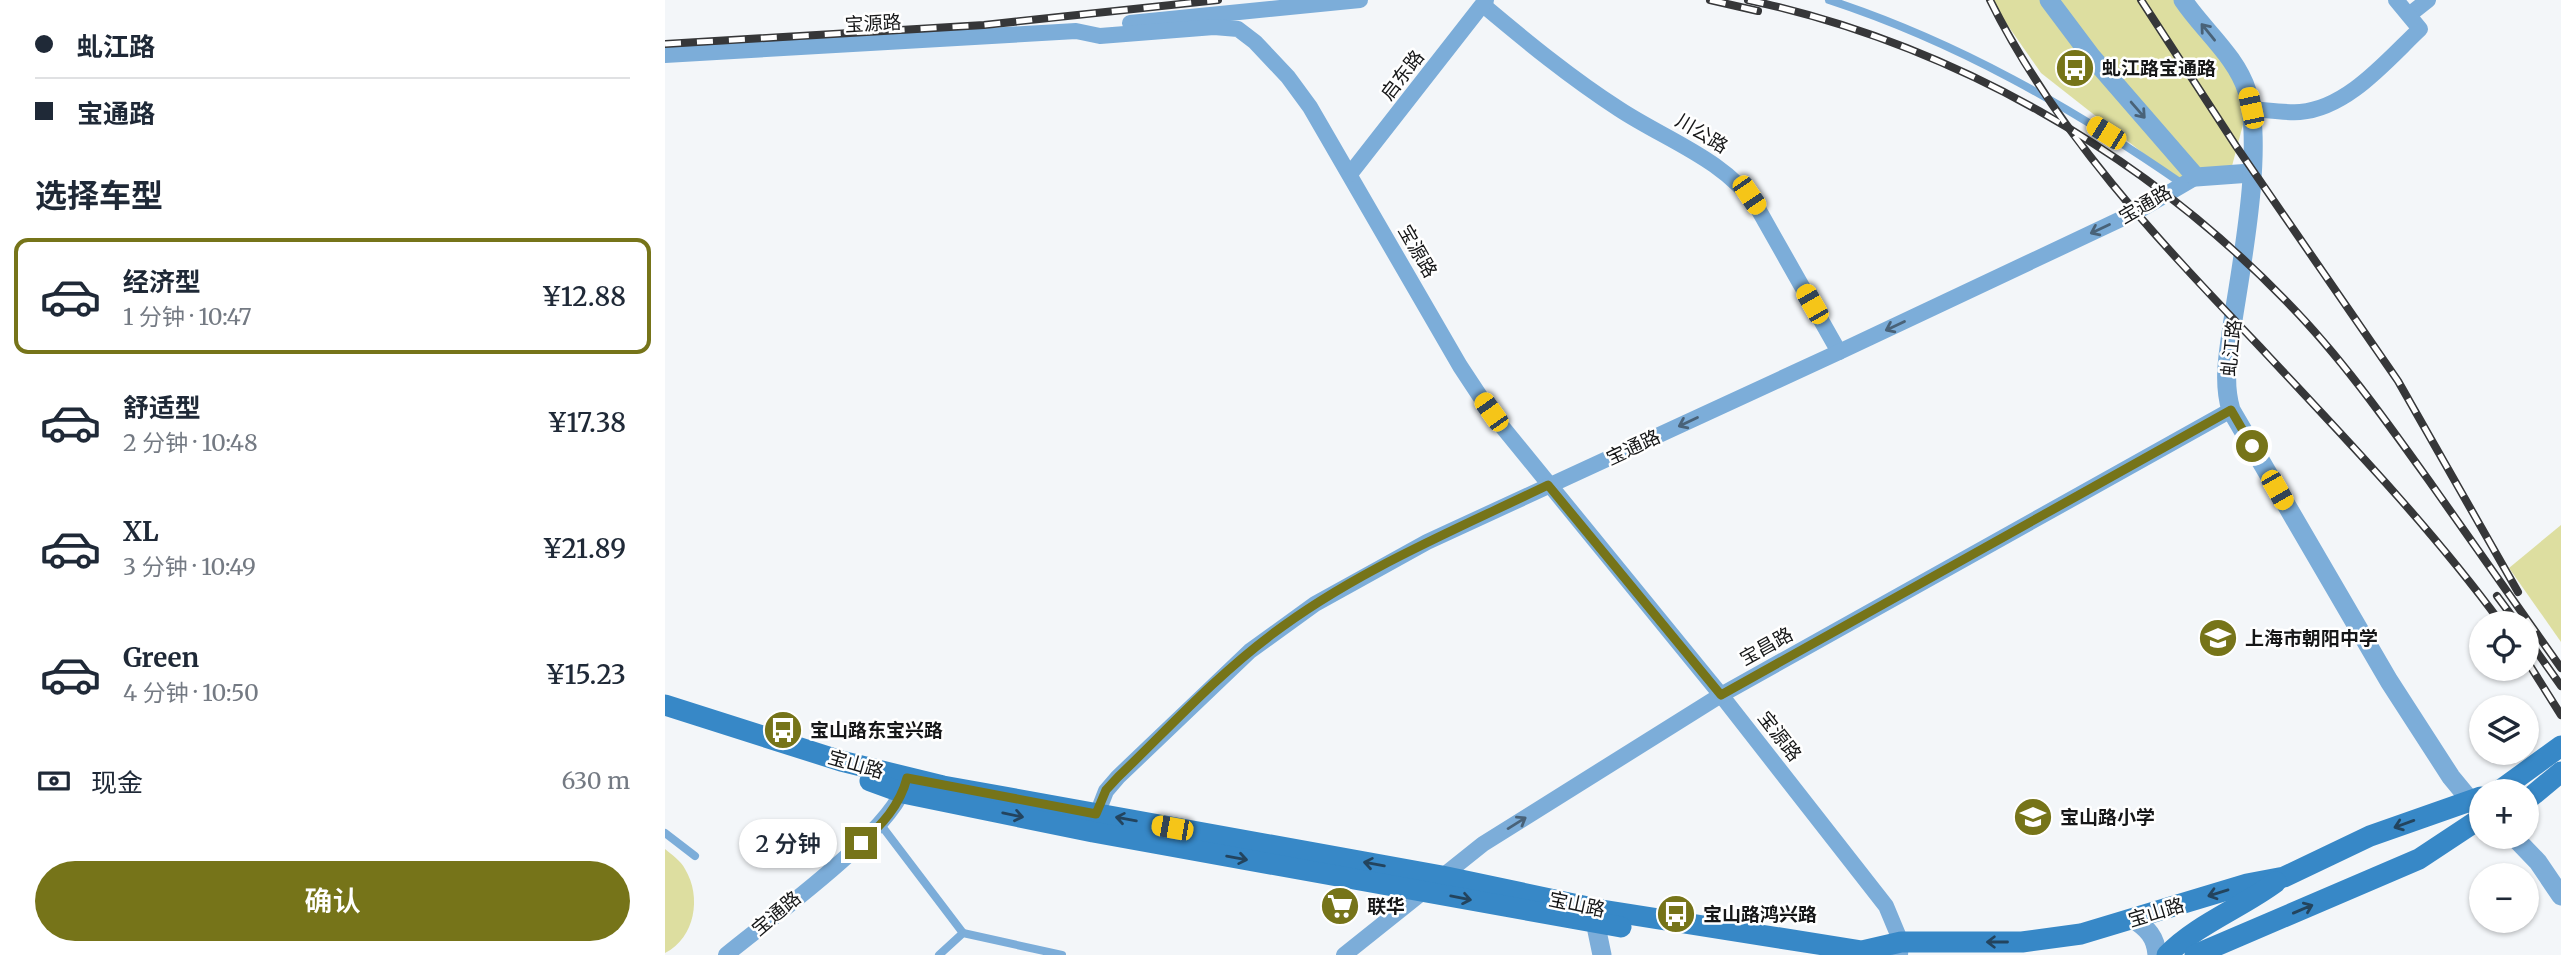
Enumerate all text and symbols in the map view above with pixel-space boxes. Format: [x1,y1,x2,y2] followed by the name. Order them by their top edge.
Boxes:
[844,10,902,36] street label: 宝源路
[2200,23,2215,41] one-way arrow
[77,30,155,63] text: 虬江路
[1375,45,1429,105] street label: 启东路
[2054,47,2096,89] bus stop icon: 虬江路宝通路
[2102,56,2216,80] place label: 虬江路宝通路
[2237,85,2266,131] car
[77,97,155,130] text: 宝通路
[2130,101,2146,119] one-way arrow
[1671,108,1733,158] street label: 川公路
[2083,113,2130,153] car
[1729,172,1770,218] car
[35,176,163,216] text: 选择车型
[2114,179,2176,229] street label: 宝通路
[1393,220,1443,282] street label: 宝源路
[2090,222,2111,236] one-way arrow
[39,265,102,328] icon: car
[123,265,201,298] text: 经济型
[541,280,626,313] text: ¥12.88
[1793,281,1832,327] car
[123,302,252,331] text: 1 分钟 · 10:47
[2216,318,2246,378] street label: 虬江路
[1885,320,1906,333] one-way arrow
[1471,389,1512,435] car
[39,391,102,454] icon: car
[123,391,201,424] text: 舒适型
[547,406,626,439] text: ¥17.38
[1678,415,1699,429] one-way arrow
[1602,424,1664,470] street label: 宝通路
[123,428,258,457] text: 2 分钟 · 10:48
[2236,430,2268,462] route start
[2258,467,2297,513] car
[123,515,159,548] text: XL
[39,517,102,580] icon: car
[542,532,626,565] text: ¥21.89
[123,552,256,581] text: 3 分钟 · 10:49
[2469,611,2539,933] map controls
[2469,611,2539,681] button: locate
[2197,617,2239,659] school or university icon: 上海市朝阳中学
[1735,622,1797,670] street label: 宝昌路
[2245,626,2378,650] place label: 上海市朝阳中学
[123,641,199,674] text: Green
[39,643,102,706] icon: car
[545,658,626,691] text: ¥15.23
[123,678,259,707] text: 4 分钟 · 10:50
[2469,695,2539,765] button: layers
[1753,706,1807,766] street label: 宝源路
[762,709,804,751] bus stop icon: 宝山路东宝兴路
[810,718,943,742] place label: 宝山路东宝兴路
[825,745,887,783] street label: 宝山路
[35,762,73,800] icon: cash
[91,766,143,799] text: 现金
[562,766,630,795] text: 630 m
[2469,779,2539,849] button: +
[2012,796,2054,838] school or university icon: 宝山路小学
[2060,805,2155,829] place label: 宝山路小学
[1001,809,1024,823] one-way arrow
[1115,812,1138,826] one-way arrow
[1150,814,1195,842] car
[1507,815,1527,829] one-way arrow
[739,818,837,868] callout: 2 分钟
[2393,818,2415,831] one-way arrow
[845,827,877,859] route end
[755,829,821,858] text: 2 分钟
[1225,852,1248,865] one-way arrow
[1363,857,1386,870] one-way arrow
[35,861,630,941] button: 确认
[2469,863,2539,933] button: −
[746,885,806,941] street label: 宝通路
[1319,885,1361,927] supermarket icon: 联华
[1547,886,1607,922] street label: 宝山路
[2207,888,2229,901] one-way arrow
[1449,891,1472,905] one-way arrow
[2125,892,2187,932] street label: 宝山路
[1655,893,1697,935] bus stop icon: 宝山路鸿兴路
[1367,894,1405,918] place label: 联华
[1703,902,1817,926] place label: 宝山路鸿兴路
[2292,902,2313,915] one-way arrow
[1985,935,2008,949] one-way arrow

